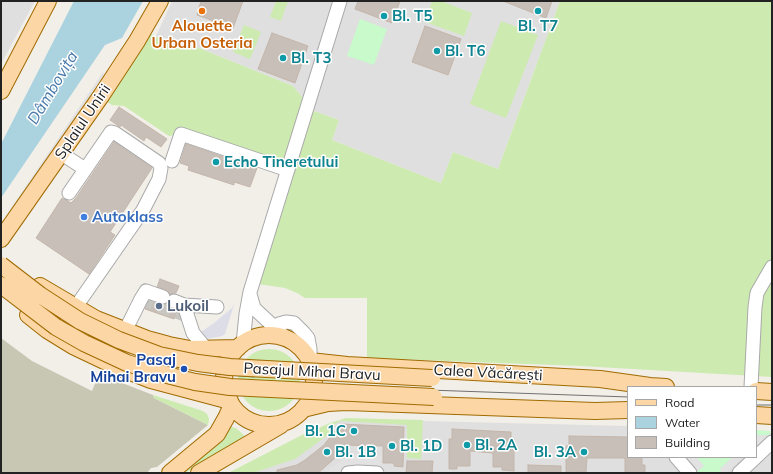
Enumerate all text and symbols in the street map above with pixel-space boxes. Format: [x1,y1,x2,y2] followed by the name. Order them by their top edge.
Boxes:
[197,6,207,16] marker: Alouette Urban Osteria
[533,6,543,16] marker: Bl. T7
[392,7,432,25] place label: Bl. T5
[379,11,389,21] marker: Bl. T5
[152,17,252,52] place label: Alouette Urban Osteria
[518,17,558,35] place label: Bl. T7
[445,42,485,60] place label: Bl. T6
[432,46,442,56] marker: Bl. T6
[24,48,82,128] water label: Dâmbovița
[291,49,331,67] place label: Bl. T3
[278,53,288,63] marker: Bl. T3
[51,81,115,163] street label: Splaiul Unirii
[224,153,338,171] place label: Echo Tineretului
[211,157,221,167] marker: Echo Tineretului
[92,208,163,226] place label: Autoklass
[79,212,89,222] marker: Autoklass
[167,297,209,315] place label: Lukoil
[154,301,164,311] marker: Lukoil
[90,351,176,386] place label: Pasaj Mihai Bravu
[243,359,381,385] street label: Pasajul Mihai Bravu
[433,361,543,385] street label: Calea Văcărești
[179,364,189,374] marker: Pasaj Mihai Bravu
[627,386,757,458] legend
[665,395,694,410] text: Road
[665,415,700,430] text: Water
[305,422,346,440] place label: Bl. 1C
[349,426,359,436] marker: Bl. 1C
[665,435,710,450] text: Building
[475,436,517,454] place label: Bl. 2A
[400,437,443,455] place label: Bl. 1D
[462,440,472,450] marker: Bl. 2A
[387,441,397,451] marker: Bl. 1D
[335,443,376,461] place label: Bl. 1B
[534,443,576,461] place label: Bl. 3A
[322,447,332,457] marker: Bl. 1B
[579,447,589,457] marker: Bl. 3A

